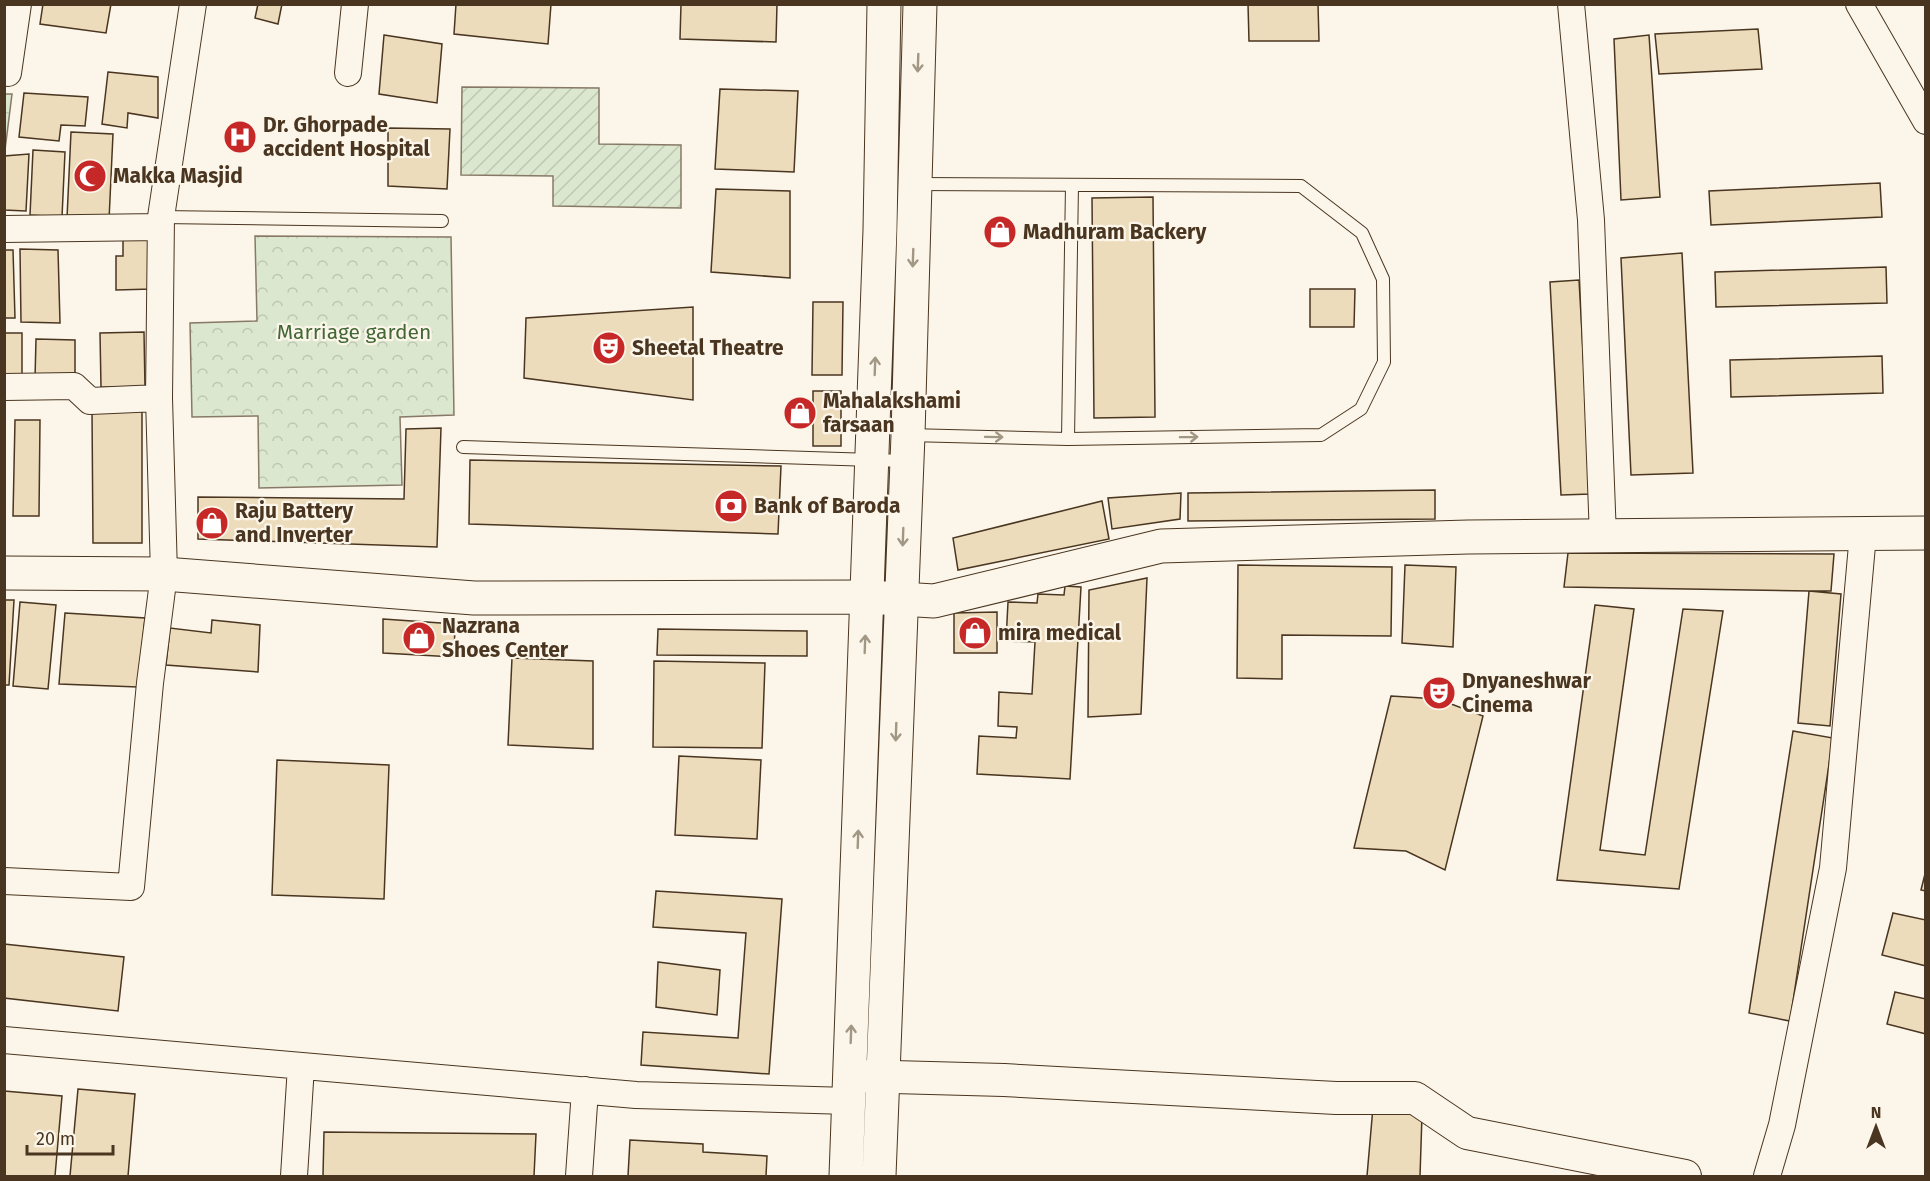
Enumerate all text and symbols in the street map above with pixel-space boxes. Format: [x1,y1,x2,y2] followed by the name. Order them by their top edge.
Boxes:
[913,52,924,72] one-way arrow
[263,112,431,162] place label: Dr. Ghorpade accident Hospital
[222,119,258,155] hospital icon: Dr. Ghorpade accident Hospital
[72,158,108,194] mosque icon: Makka Masjid
[113,163,243,189] place label: Makka Masjid
[982,214,1018,250] shop icon: Madhuram Backery
[1023,219,1207,245] place label: Madhuram Backery
[907,247,918,267] one-way arrow
[277,319,431,345] park label: Marriage garden
[591,330,627,366] theatre icon: Sheetal Theatre
[632,335,784,361] place label: Sheetal Theatre
[870,356,881,376] one-way arrow
[823,388,961,438] place label: Mahalakshami farsaan
[782,395,818,431] shop icon: Mahalakshami farsaan
[984,431,1004,443] one-way arrow
[1179,431,1199,443] one-way arrow
[713,488,749,524] bank icon: Bank of Baroda
[754,493,901,519] place label: Bank of Baroda
[235,498,353,548] place label: Raju Battery and Inverter
[194,505,230,541] shop icon: Raju Battery and Inverter
[898,526,909,546] one-way arrow
[442,613,569,663] place label: Nazrana Shoes Center
[957,615,993,651] shop icon: mira medical
[401,620,437,656] shop icon: Nazrana Shoes Center
[998,620,1122,646] place label: mira medical
[860,635,871,655] one-way arrow
[1462,668,1591,718] place label: Dnyaneshwar Cinema
[1421,675,1457,711] theatre icon: Dnyaneshwar Cinema
[890,721,902,741] one-way arrow
[852,830,864,850] one-way arrow
[845,1025,857,1045] one-way arrow
[1846,1097,1906,1157] north arrow
[1871,1103,1881,1122] text: N
[27,1118,112,1156] scale bar
[36,1128,75,1150] text: 20 m

